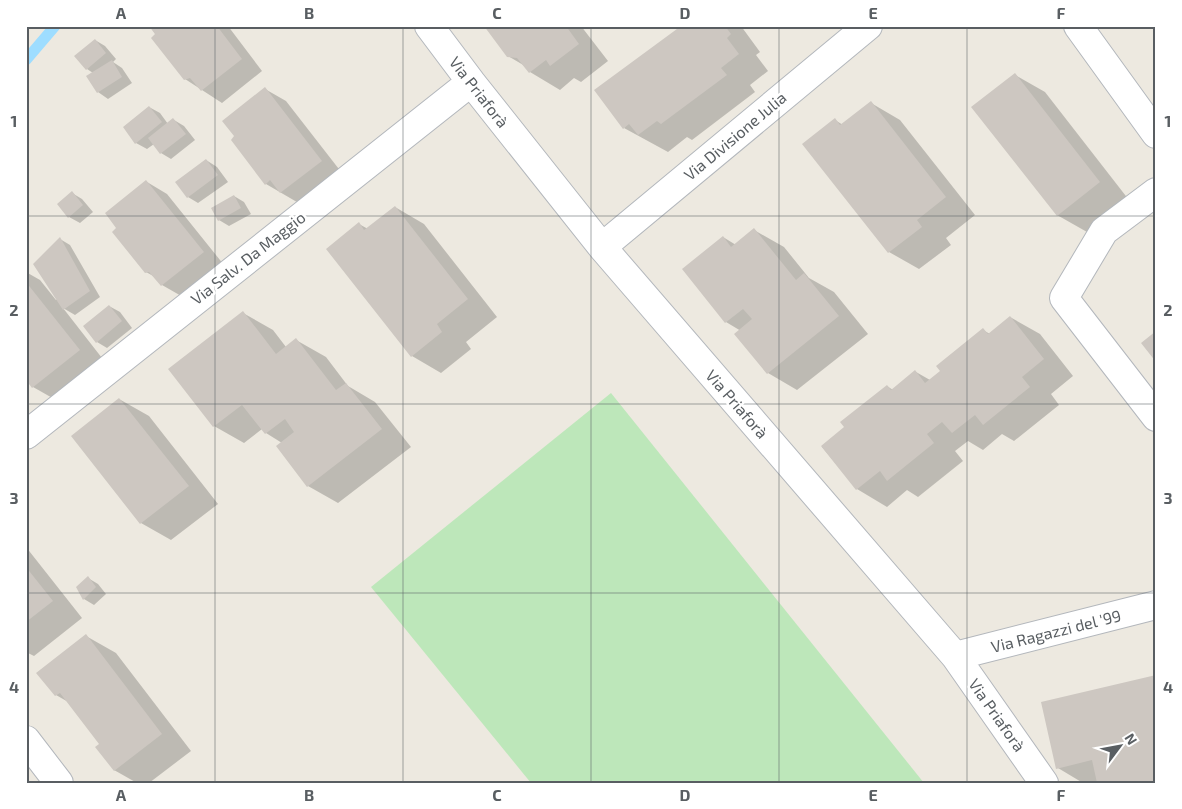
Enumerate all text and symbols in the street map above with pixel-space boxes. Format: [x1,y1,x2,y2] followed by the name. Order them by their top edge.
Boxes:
[116,3,127,22] text: A
[304,3,314,22] text: B
[492,3,502,22] text: C
[680,3,691,22] text: D
[868,3,878,22] text: E
[1057,3,1066,22] text: F
[446,52,513,131] street label: Via Priaforà
[680,87,790,184] street label: Via Divisione Julia
[11,111,17,130] text: 1
[1165,111,1171,130] text: 1
[187,207,309,308] street label: Via Salv. Da Maggio
[9,300,19,319] text: 2
[1163,300,1173,319] text: 2
[702,365,772,442] street label: Via Priaforà
[9,488,19,507] text: 3
[1163,488,1173,507] text: 3
[989,605,1123,656] street label: Via Ragazzi del '99
[965,674,1030,755] street label: Via Priaforà
[9,677,19,696] text: 4
[1163,677,1173,696] text: 4
[1094,722,1144,772] north arrow
[1122,730,1141,748] text: N
[116,785,127,804] text: A
[304,785,314,804] text: B
[492,785,502,804] text: C
[680,785,691,804] text: D
[868,785,878,804] text: E
[1057,785,1066,804] text: F

